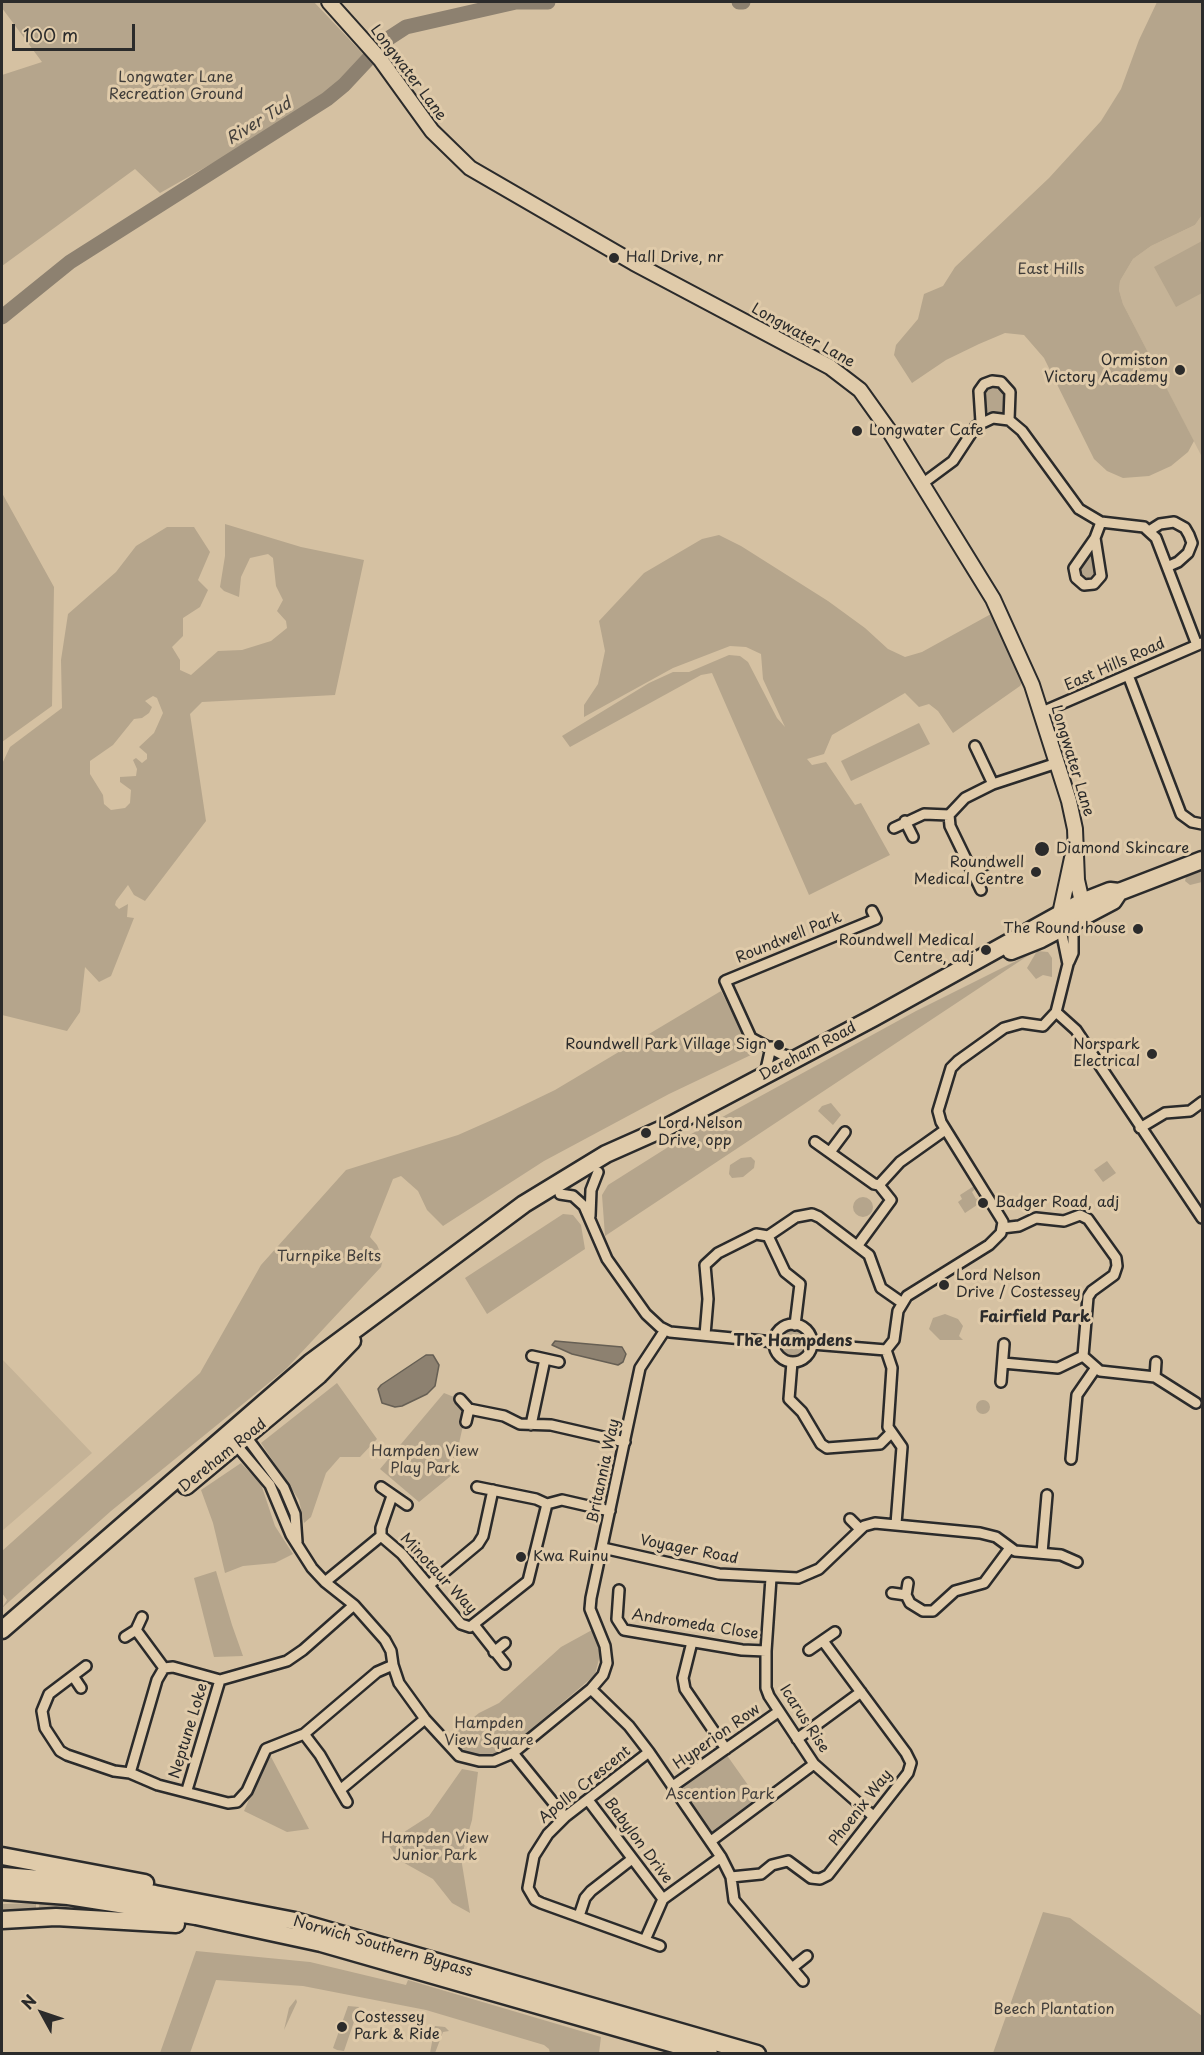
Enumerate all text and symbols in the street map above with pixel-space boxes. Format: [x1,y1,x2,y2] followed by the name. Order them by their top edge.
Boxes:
[15,12,138,50] scale bar
[23,21,78,48] text: 100 m
[366,21,450,125] street label: Longwater Lane
[109,69,243,104] park label: Longwater Lane Recreation Ground
[223,95,295,149] water label: River Tud
[626,249,724,267] place label: Hall Drive, nr
[607,251,621,265] marker: Hall Drive, nr
[1018,261,1084,279] park label: East Hills
[748,300,858,372] street label: Longwater Lane
[1044,352,1168,387] place label: Ormiston Victory Academy
[1173,363,1187,377] marker: Ormiston Victory Academy
[869,422,984,440] place label: Longwater Cafe
[850,424,864,438] marker: Longwater Cafe
[1062,635,1168,695] street label: East Hills Road
[1047,703,1097,819] street label: Longwater Lane
[1033,840,1051,858] marker: Diamond Skincare
[1056,840,1189,858] place label: Diamond Skincare
[914,854,1024,889] place label: Roundwell Medical Centre
[1029,865,1043,879] marker: Roundwell Medical Centre
[733,909,845,967] street label: Roundwell Park
[1003,920,1126,938] place label: The Round house
[1131,922,1145,936] marker: The Round house
[839,932,974,967] place label: Roundwell Medical Centre, adj
[979,943,993,957] marker: Roundwell Medical Centre, adj
[756,1019,860,1085] street label: Dereham Road
[565,1036,767,1054] place label: Roundwell Park Village Sign
[1073,1036,1140,1071] place label: Norspark Electrical
[772,1038,786,1052] marker: Roundwell Park Village Sign
[1145,1047,1159,1061] marker: Norspark Electrical
[658,1115,743,1150] place label: Lord Nelson Drive, opp
[639,1126,653,1140] marker: Lord Nelson Drive, opp
[995,1194,1119,1212] place label: Badger Road, adj
[976,1196,990,1210] marker: Badger Road, adj
[277,1248,381,1266] park label: Turnpike Belts
[956,1267,1081,1302] place label: Lord Nelson Drive / Costessey
[937,1278,951,1292] marker: Lord Nelson Drive / Costessey
[979,1308,1091,1328] district label: Fairfield Park
[734,1332,852,1352] district label: The Hampdens
[176,1415,270,1497] street label: Dereham Road
[584,1417,624,1525] street label: Britannia Way
[371,1443,479,1478] park label: Hampden View Play Park
[396,1530,480,1618] street label: Minotaur Way
[638,1532,740,1568] street label: Voyager Road
[533,1548,608,1566] place label: Kwa Ruinu
[514,1550,528,1564] marker: Kwa Ruinu
[630,1606,760,1644] street label: Andromeda Close
[166,1681,212,1781] street label: Neptune Loke
[775,1682,833,1756] street label: Icarus Rise
[670,1701,764,1773] street label: Hyperion Row
[444,1715,534,1750] park label: Hampden View Square
[535,1743,635,1827] street label: Apollo Crescent
[826,1766,896,1850] street label: Phoenix Way
[665,1786,775,1804] park label: Ascention Park
[600,1795,676,1887] street label: Babylon Drive
[381,1830,489,1865] park label: Hampden View Junior Park
[291,1913,475,1981] street label: Norwich Southern Bypass
[12,1983,72,2043] north arrow
[15,1989,41,2014] text: N
[994,2001,1114,2019] park label: Beech Plantation
[354,2009,440,2044] place label: Costessey Park & Ride
[335,2020,349,2034] marker: Costessey Park & Ride

